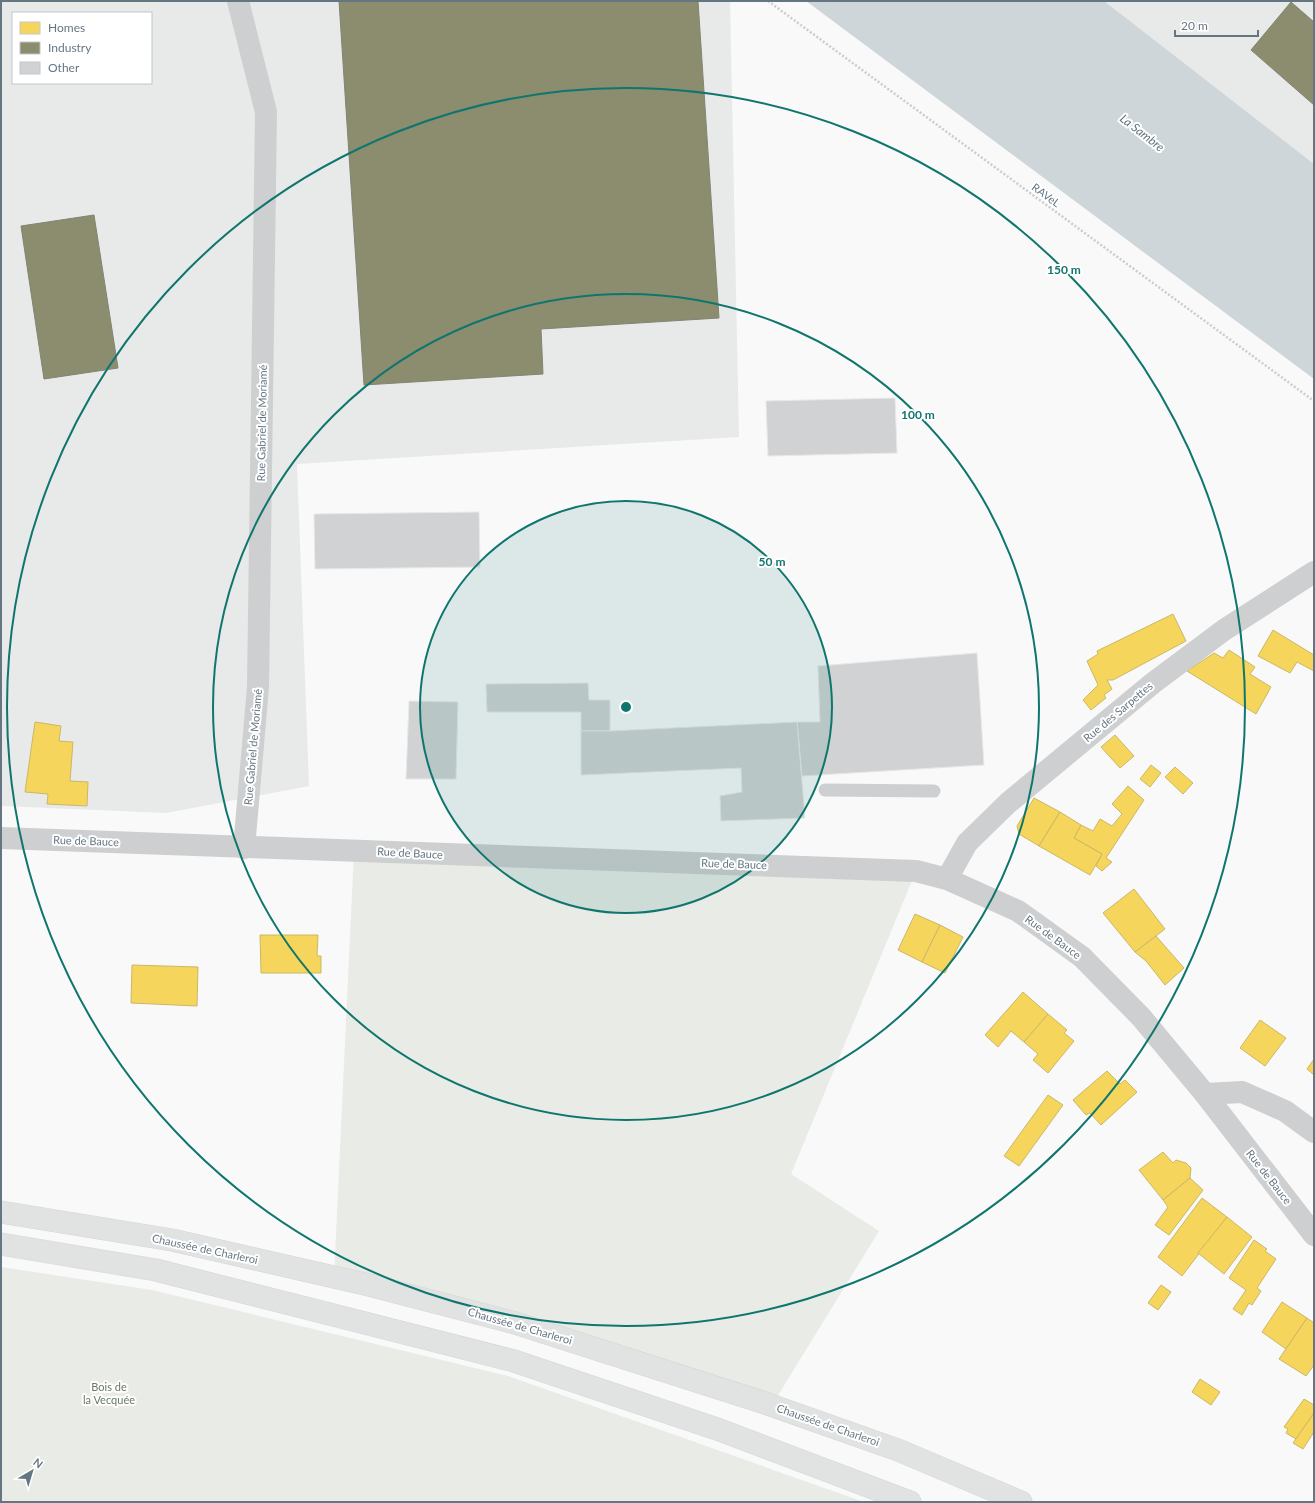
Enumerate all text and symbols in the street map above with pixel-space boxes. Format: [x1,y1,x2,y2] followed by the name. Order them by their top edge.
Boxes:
[12,12,152,84] legend
[1175,12,1258,38] scale bar
[1181,18,1208,33] text: 20 m
[48,20,85,35] text: Homes
[48,40,92,55] text: Industry
[48,60,80,75] text: Other
[1117,111,1168,155] water label: La Sambre
[1030,180,1063,209] street label: RAVeL
[1047,262,1081,277] text: 150 m
[254,364,269,482] street label: Rue Gabriel de Moriamé
[901,407,935,422] text: 100 m
[759,554,785,569] text: 50 m
[1080,679,1155,744] street label: Rue des Sarpettes
[241,688,264,806] street label: Rue Gabriel de Moriamé
[619,700,633,714] centre of rings
[53,833,119,848] street label: Rue de Bauce
[377,844,443,861] street label: Rue de Bauce
[701,856,767,871] street label: Rue de Bauce
[1023,912,1084,961] street label: Rue de Bauce
[1244,1147,1295,1207] street label: Rue de Bauce
[151,1231,260,1266] street label: Chaussée de Charleroi
[467,1304,574,1347] street label: Chaussée de Charleroi
[83,1380,135,1406] park label: Bois de la Vecquée
[775,1401,882,1448] street label: Chaussée de Charleroi
[12,1451,52,1491] north arrow
[31,1455,46,1470] text: N

